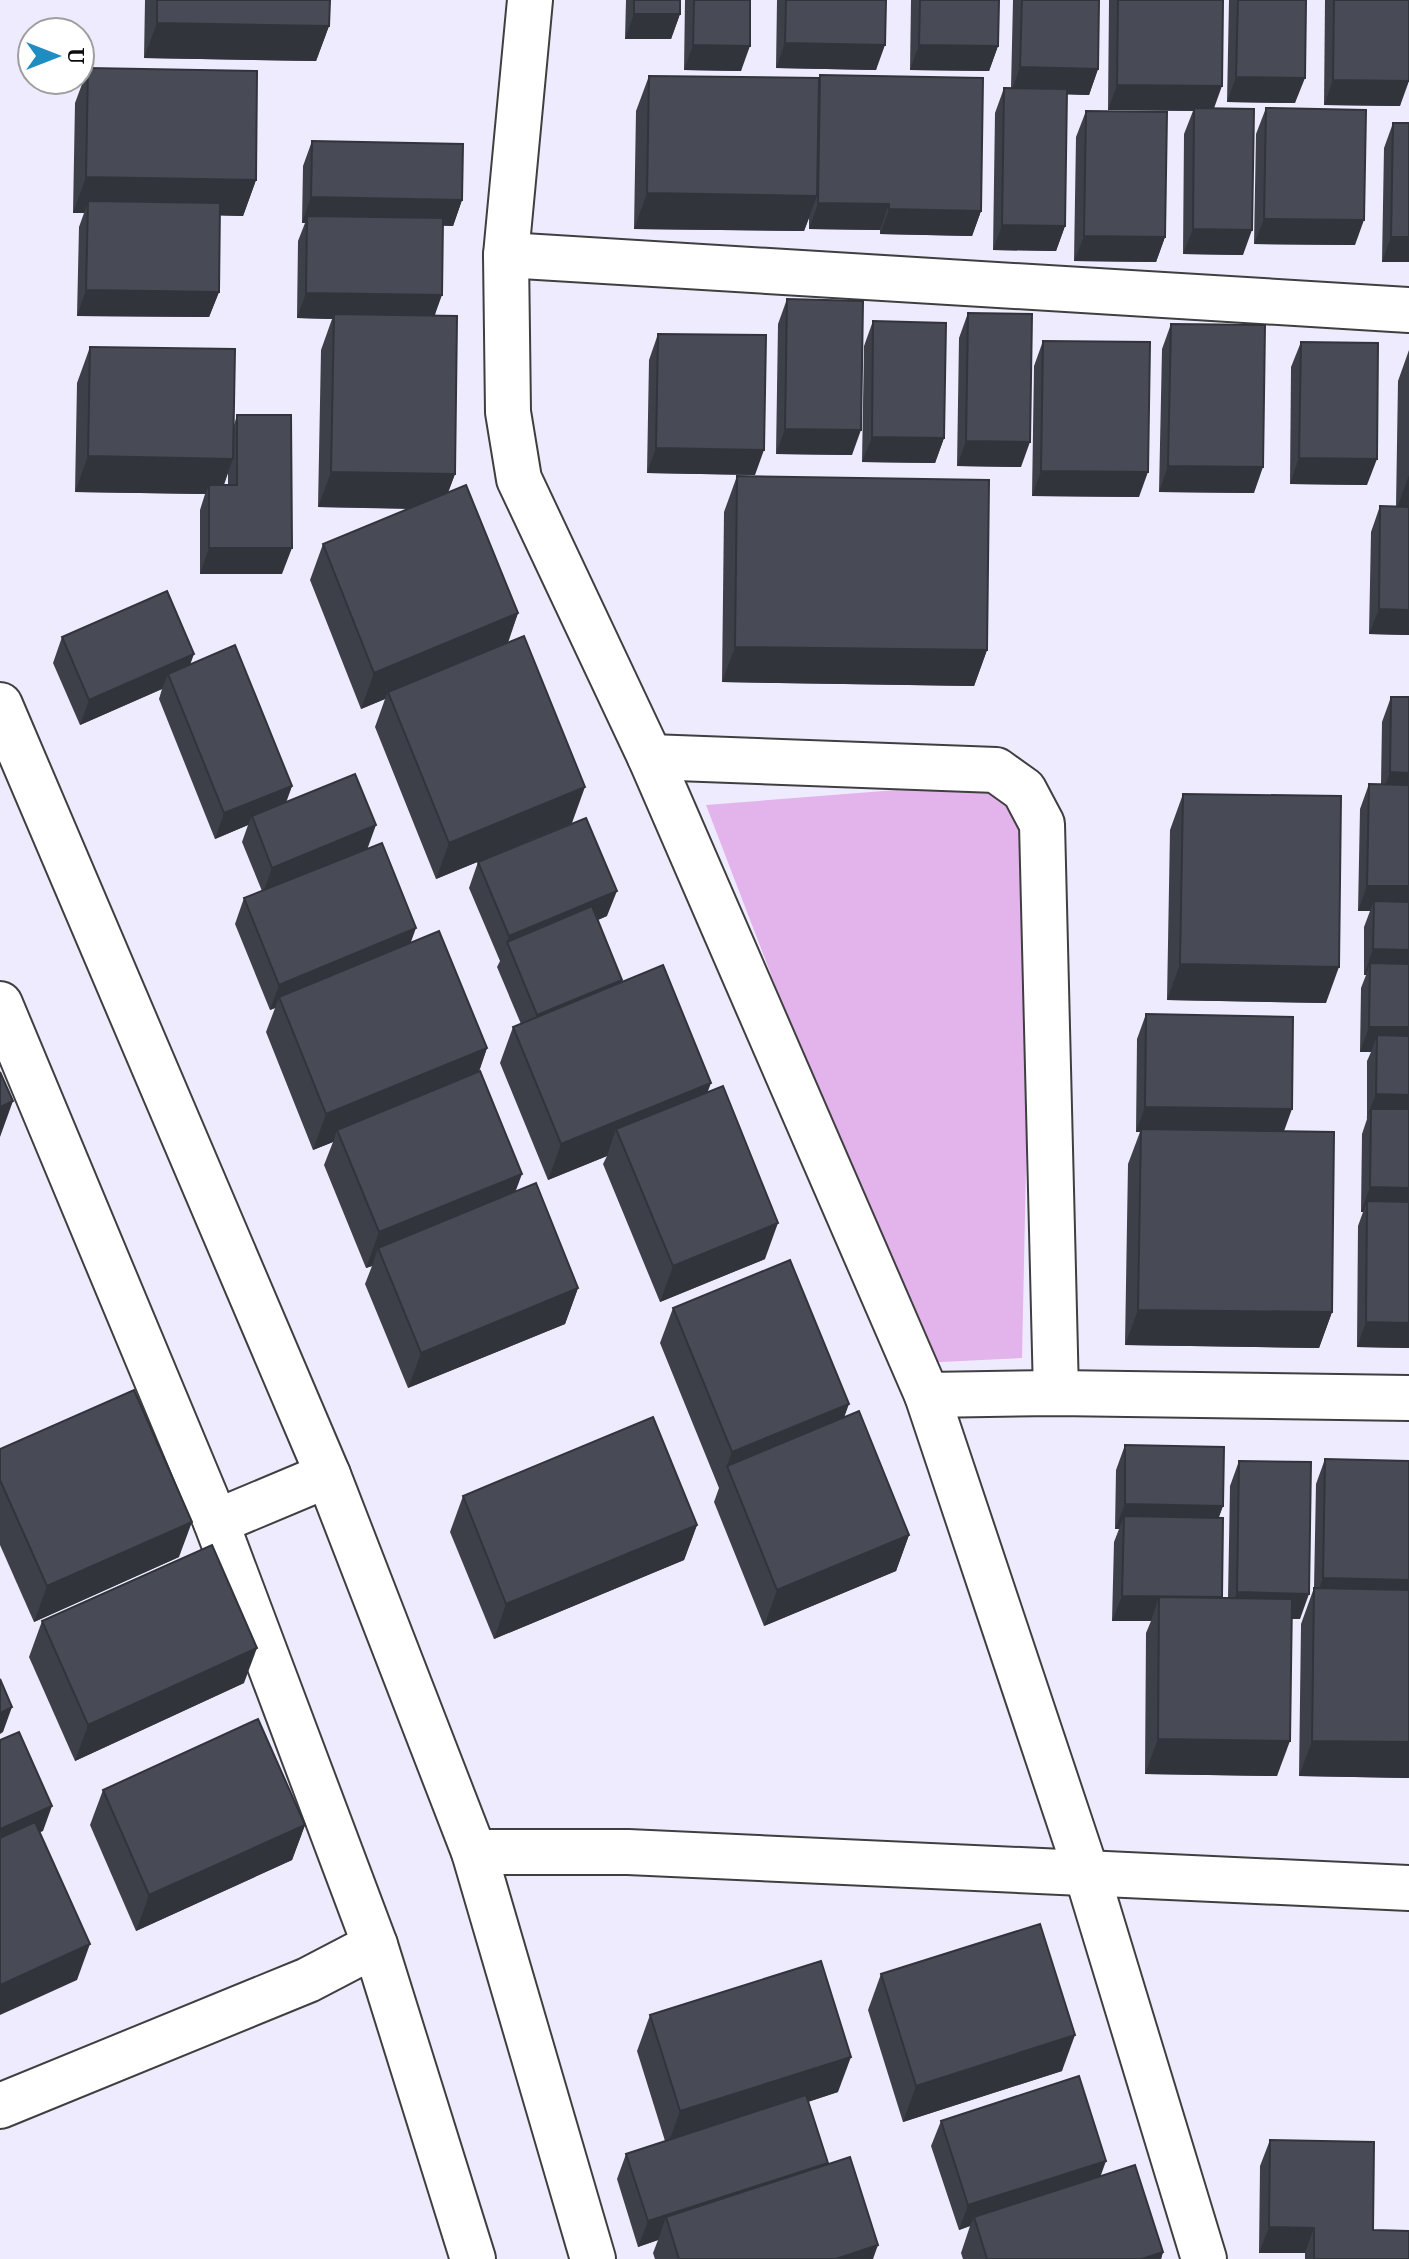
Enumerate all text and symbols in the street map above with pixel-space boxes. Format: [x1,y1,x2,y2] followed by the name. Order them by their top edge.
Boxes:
[16,16,96,96] north arrow
[62,48,92,65] text: U

